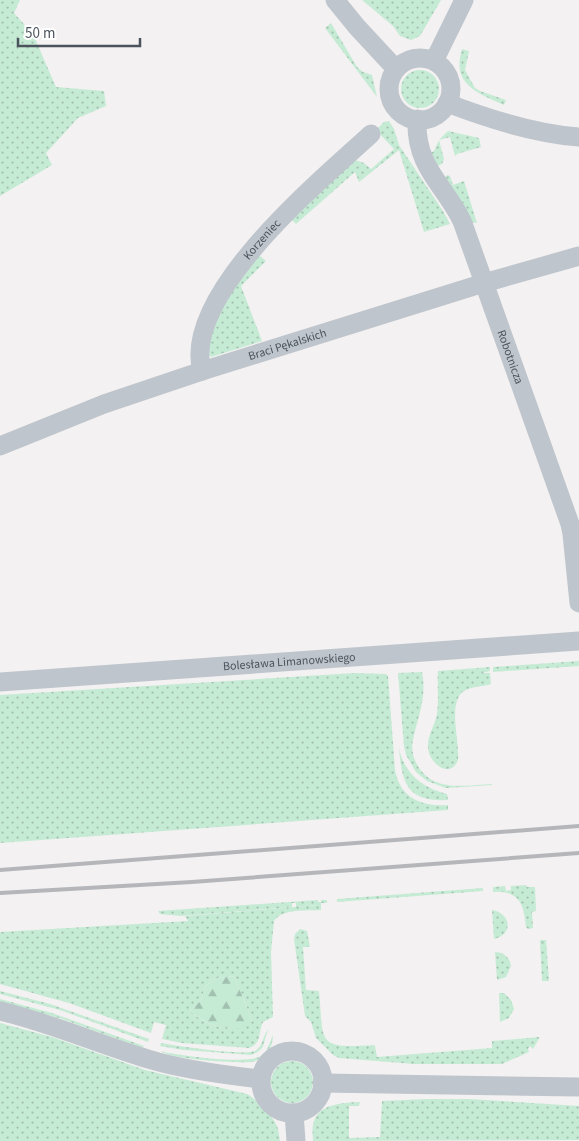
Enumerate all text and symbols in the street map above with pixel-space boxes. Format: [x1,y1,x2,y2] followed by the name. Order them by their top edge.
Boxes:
[18,15,140,47] scale bar
[25,23,55,44] text: 50 m
[239,215,285,264] street label: Korzeniec
[246,325,329,365] street label: Braci Pękalskich
[493,328,527,386] street label: Robotnicza
[222,649,356,675] street label: Bolesława Limanowskiego

